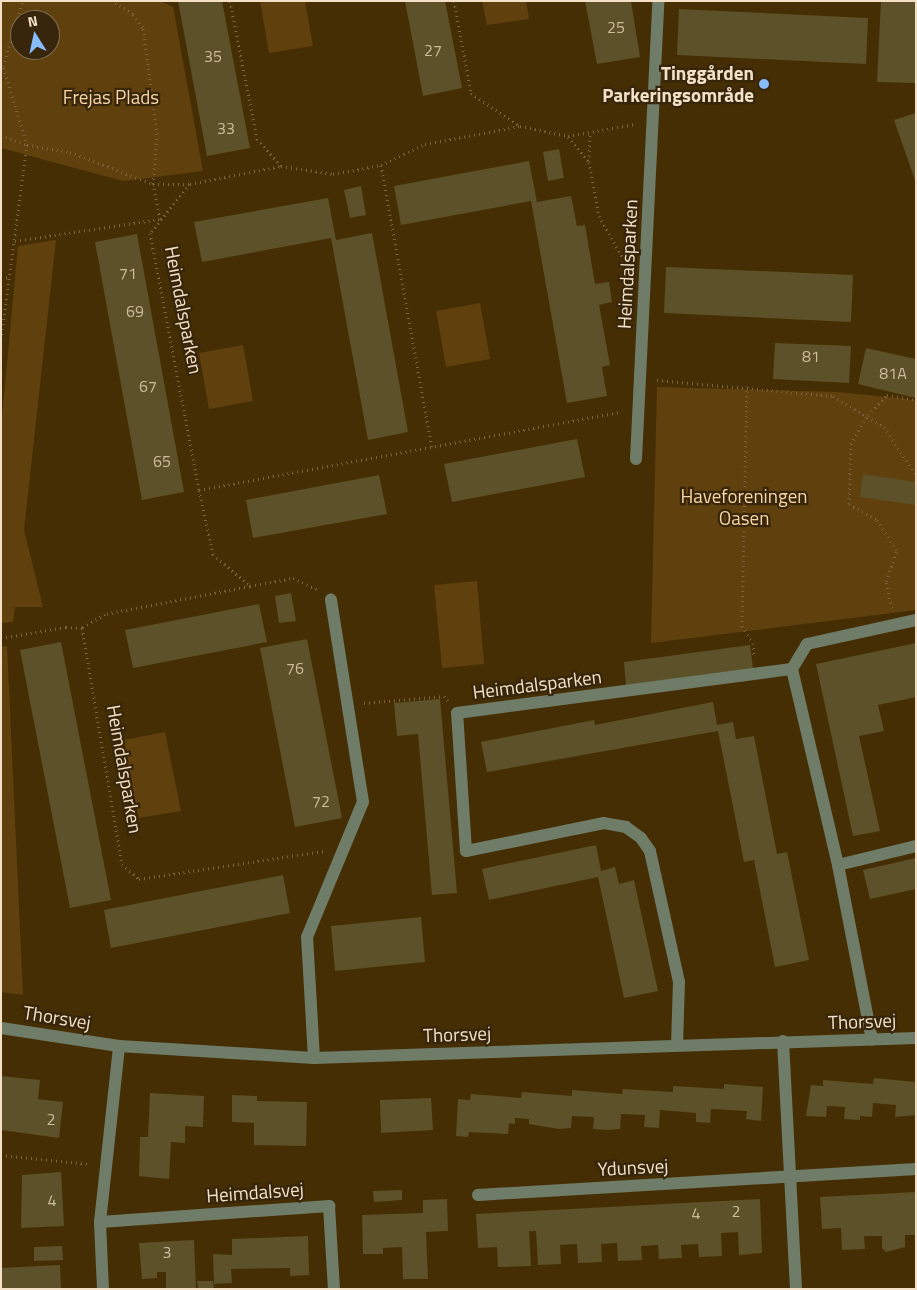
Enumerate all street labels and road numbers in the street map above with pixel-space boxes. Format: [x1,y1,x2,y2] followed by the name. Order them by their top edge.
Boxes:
[612,199,642,329] street label: Heimdalsparken
[160,244,208,376] street label: Heimdalsparken
[471,665,603,703] street label: Heimdalsparken
[102,703,148,835] street label: Heimdalsparken
[22,1000,92,1034] street label: Thorsvej
[828,1008,896,1034] street label: Thorsvej
[423,1021,491,1047] street label: Thorsvej
[597,1154,669,1180] street label: Ydunsvej
[205,1177,305,1207] street label: Heimdalsvej

